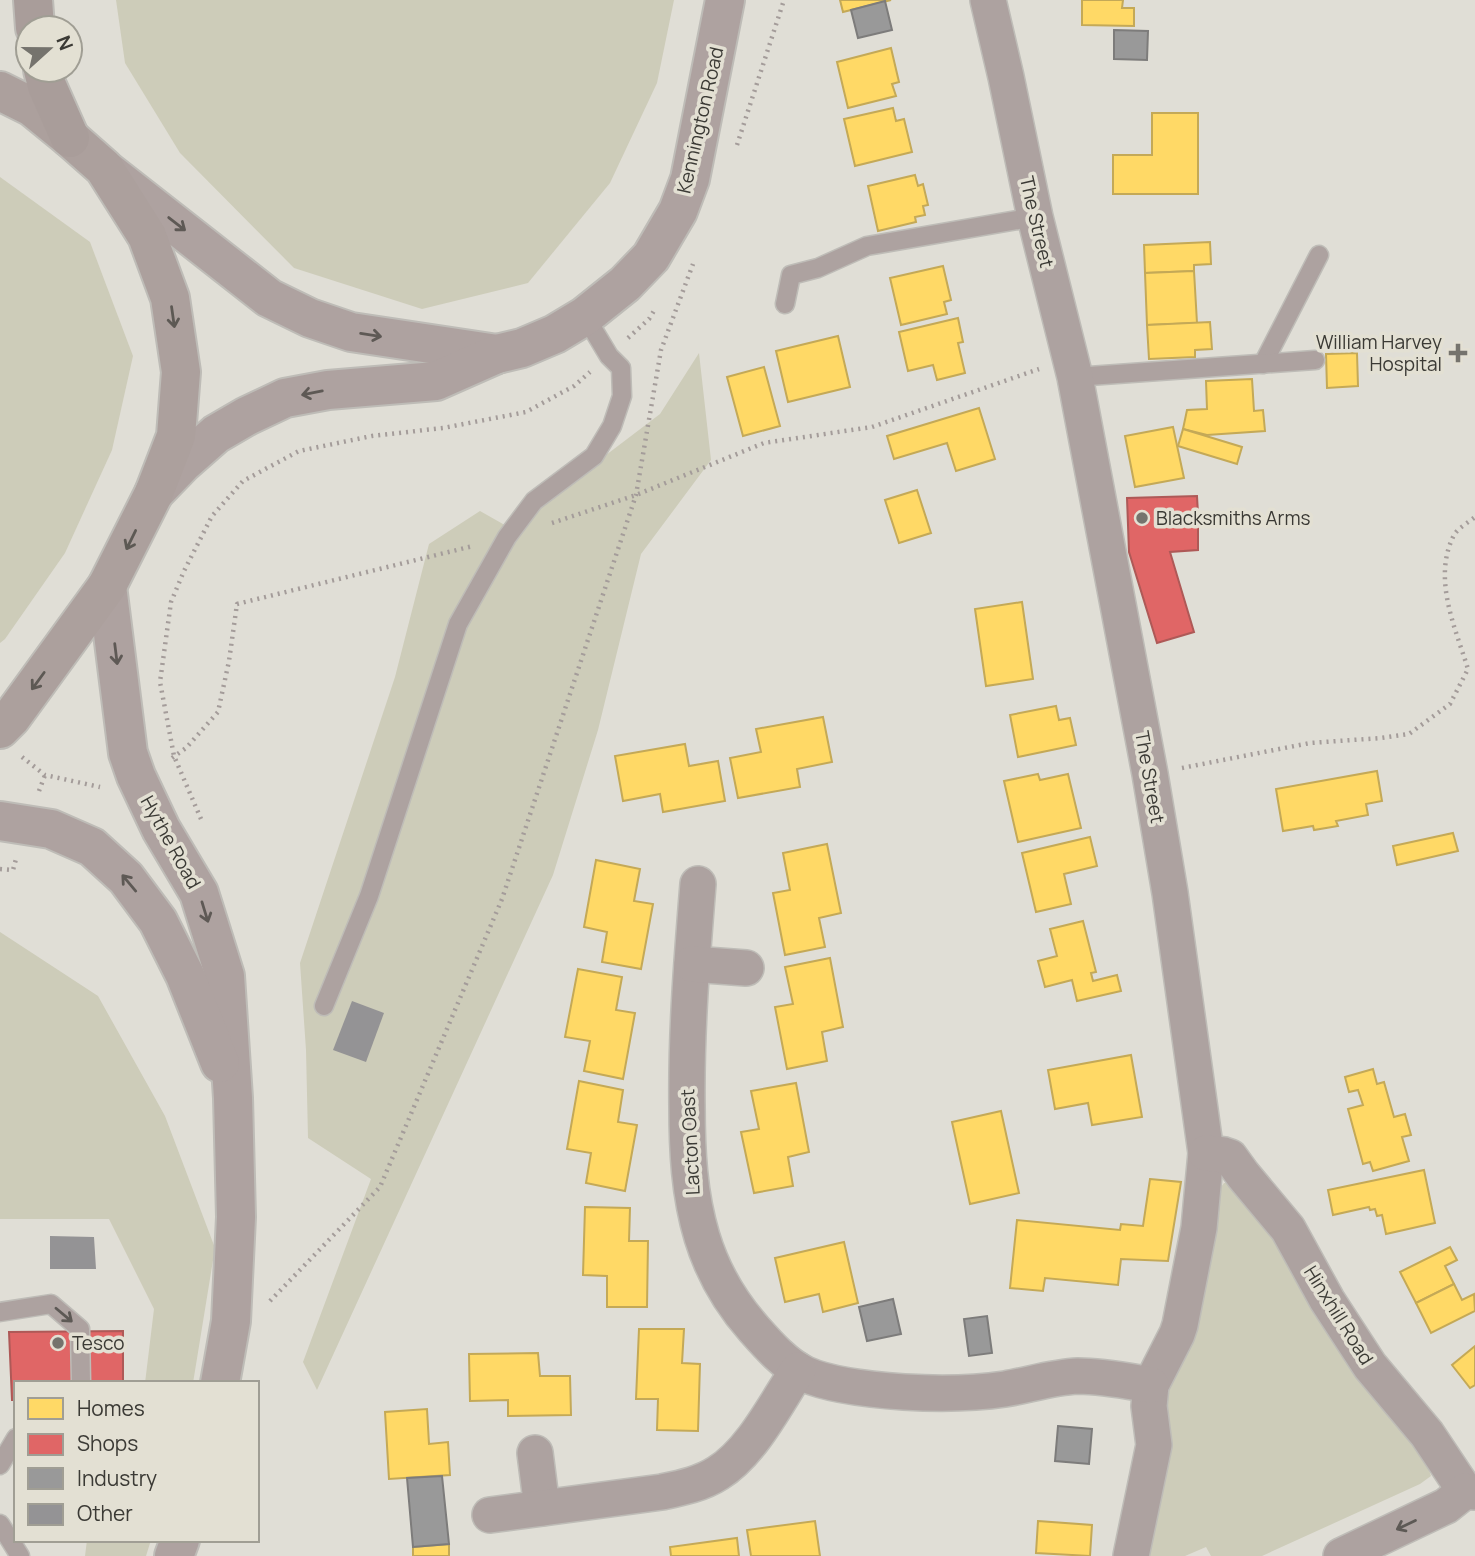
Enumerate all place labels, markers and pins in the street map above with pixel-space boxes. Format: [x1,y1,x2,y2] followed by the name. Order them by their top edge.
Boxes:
[1316,329,1442,377] place label: William Harvey Hospital
[1448,343,1468,363] marker: William Harvey Hospital
[1156,505,1311,531] place label: Blacksmiths Arms
[1134,510,1150,526] marker: Blacksmiths Arms
[72,1330,124,1356] place label: Tesco
[50,1335,66,1351] marker: Tesco

